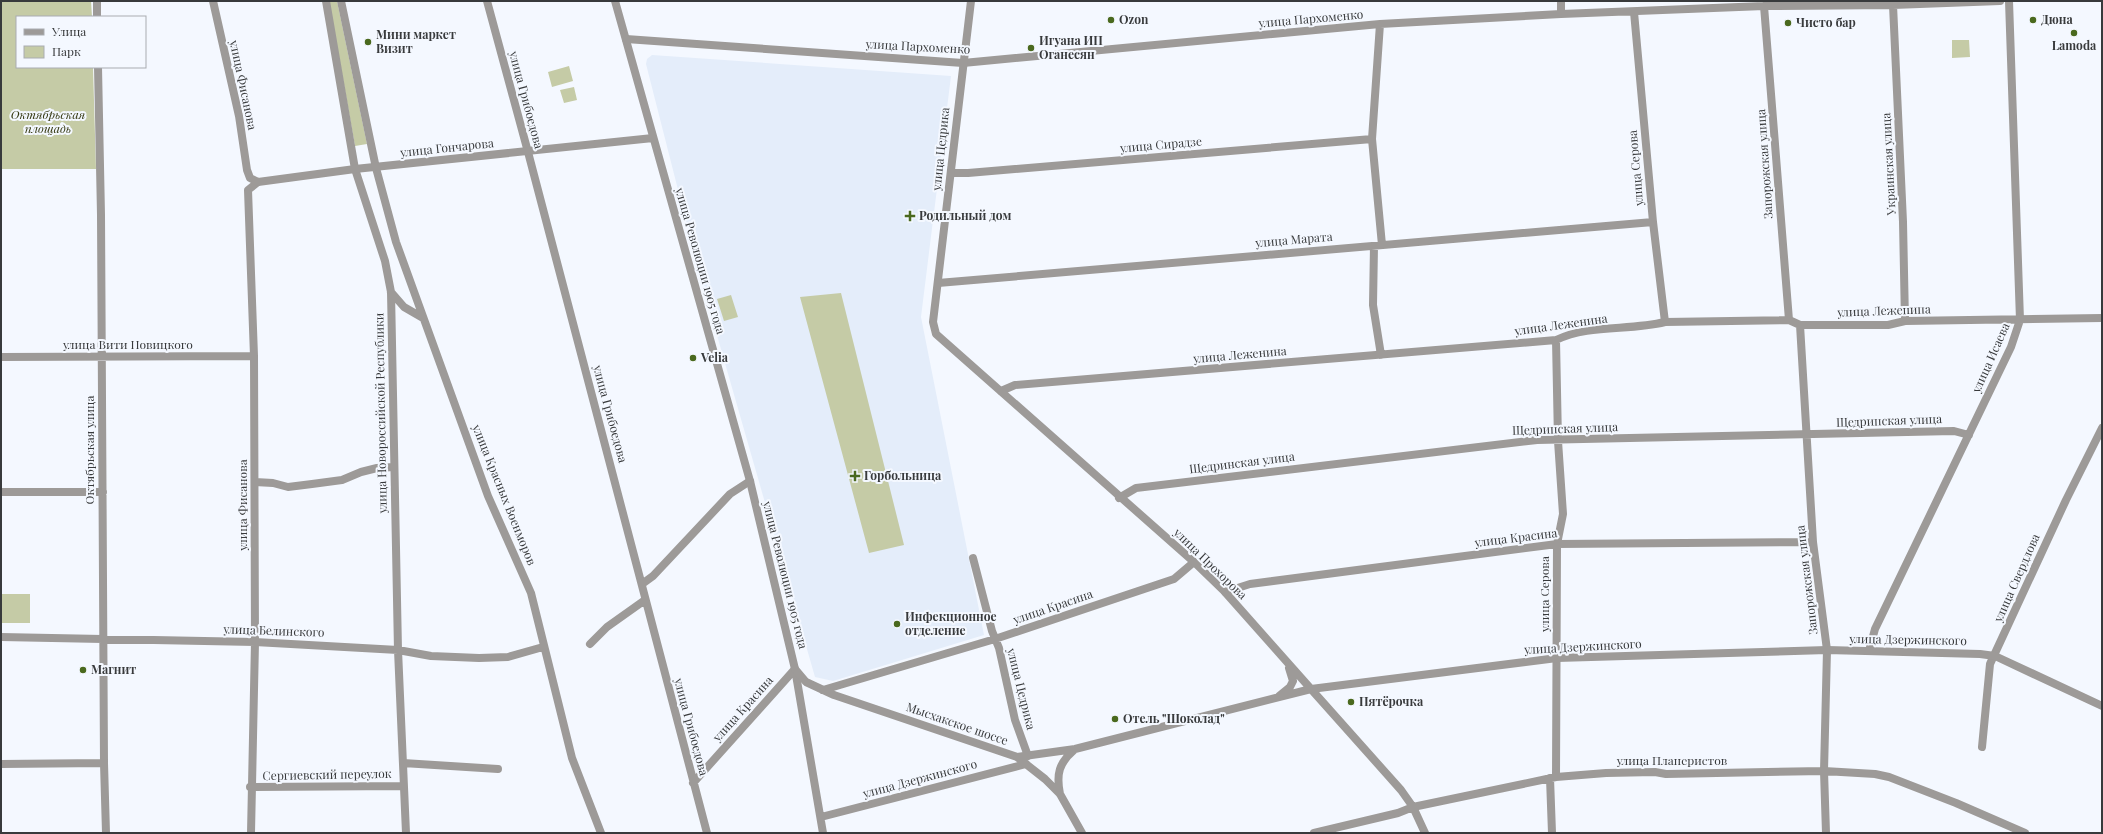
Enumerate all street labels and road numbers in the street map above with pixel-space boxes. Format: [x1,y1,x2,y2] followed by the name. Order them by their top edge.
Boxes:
[1257,5,1364,31] street label: улица Пархоменко
[864,35,971,57] street label: улица Пархоменко
[226,37,261,131] street label: улица Фисанова
[506,48,548,150] street label: улица Грибоедова
[928,106,952,192] street label: улица Цедрика
[1752,109,1776,220] street label: Запорожская улица
[1877,112,1899,217] street label: Украинская улица
[1624,130,1646,208] street label: улица Серова
[1118,132,1202,156] street label: улица Сирадзе
[398,134,494,160] street label: улица Гончарова
[672,185,730,336] street label: улица Революции 1905 года
[1254,228,1333,250] street label: улица Марата
[1836,300,1931,320] street label: улица Леженина
[1512,310,1608,339] street label: улица Леженина
[370,312,390,514] street label: улица Новороссийской Республики
[1967,320,2013,396] street label: улица Исаева
[62,336,193,352] street label: улица Вити Новицкого
[1192,342,1287,366] street label: улица Леженина
[590,362,632,464] street label: улица Грибоедова
[81,396,97,504] street label: Октябрьская улица
[1836,410,1942,430] street label: Щедринская улица
[1512,418,1618,438] street label: Щедринская улица
[469,421,541,568] street label: улица Красных Военморов
[1188,448,1295,476] street label: Щедринская улица
[234,459,250,552] street label: улица Фисанова
[760,498,812,650] street label: улица Революции 1905 года
[1170,523,1251,602] street label: улица Прохорова
[1473,524,1558,550] street label: улица Красина
[1791,525,1821,636] street label: Запорожская улица
[1989,531,2043,625] street label: улица Свердлова
[1536,556,1552,633] street label: улица Серова
[1010,585,1095,627] street label: улица Красина
[222,620,325,640] street label: улица Белинского
[1848,630,1967,648] street label: улица Дзержинского
[1523,635,1643,657] street label: улица Дзержинского
[1004,645,1040,731] street label: улица Цедрика
[708,672,776,745] street label: улица Красина
[671,675,713,777] street label: улица Грибоедова
[904,698,1010,748] street label: Мысхакское шоссе
[1616,752,1728,768] street label: улица Планеристов
[860,755,979,801] street label: улица Дзержинского
[262,765,392,783] street label: Сергиевский переулок

